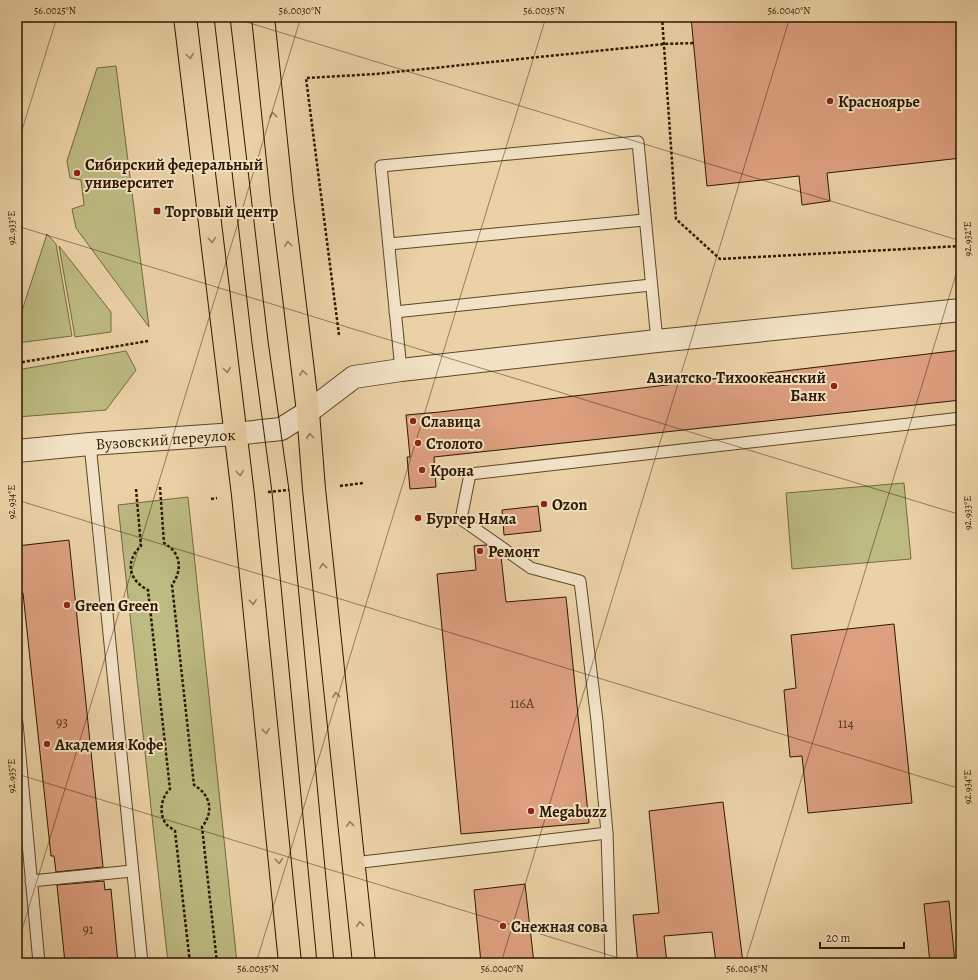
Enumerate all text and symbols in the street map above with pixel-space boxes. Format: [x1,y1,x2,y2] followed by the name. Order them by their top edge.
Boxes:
[34,4,76,17] text: 56.0025°N
[279,4,321,17] text: 56.0030°N
[523,4,565,17] text: 56.0035°N
[768,4,810,17] text: 56.0040°N
[185,53,194,59] one-way arrow
[838,91,920,113] place label: Красноярье
[825,96,835,106] marker: Красноярье
[269,112,278,118] one-way arrow
[84,154,263,194] place label: Сибирский федеральный университет
[72,168,82,178] marker: Сибирский федеральный университет
[165,201,279,223] place label: Торговый центр
[152,206,162,216] marker: Торговый центр
[5,211,18,245] text: 92.933°E
[961,222,974,256] text: 92.932°E
[207,237,216,243] one-way arrow
[283,241,292,247] one-way arrow
[222,366,231,373] one-way arrow
[646,367,826,407] place label: Азиатско-Тихоокеанский Банк
[299,370,308,376] one-way arrow
[829,381,839,391] marker: Азиатско-Тихоокеанский Банк
[421,411,481,433] place label: Славица
[408,416,418,426] marker: Славица
[95,424,236,456] street label: Вузовский переулок
[306,433,315,439] one-way arrow
[426,433,483,455] place label: Столото
[413,438,423,448] marker: Столото
[430,460,474,482] place label: Крона
[417,465,427,475] marker: Крона
[235,470,244,476] one-way arrow
[5,485,18,519] text: 92.934°E
[552,494,587,516] place label: Ozon
[961,496,974,530] text: 92.933°E
[539,499,549,509] marker: Ozon
[426,508,517,530] place label: Бургер Няма
[413,513,423,523] marker: Бургер Няма
[488,541,540,563] place label: Ремонт
[475,546,485,556] marker: Ремонт
[318,562,327,569] one-way arrow
[75,595,158,617] place label: Green Green
[249,599,258,605] one-way arrow
[62,600,72,610] marker: Green Green
[332,692,341,698] one-way arrow
[510,694,535,713] house number: 116А
[56,713,68,732] house number: 93
[838,714,854,733] house number: 114
[262,728,271,734] one-way arrow
[54,734,164,756] place label: Академия Кофе
[42,739,52,749] marker: Академия Кофе
[5,759,18,793] text: 92.935°E
[961,770,974,804] text: 92.934°E
[539,801,607,823] place label: Megabuzz
[526,806,536,816] marker: Megabuzz
[346,821,355,827] one-way arrow
[275,858,284,864] one-way arrow
[511,916,608,938] place label: Снежная сова
[82,920,94,939] house number: 91
[356,921,365,927] one-way arrow
[498,921,508,931] marker: Снежная сова
[820,924,904,950] scale bar
[826,930,850,946] text: 20 m
[237,962,279,975] text: 56.0035°N
[481,962,523,975] text: 56.0040°N
[726,962,768,975] text: 56.0045°N

